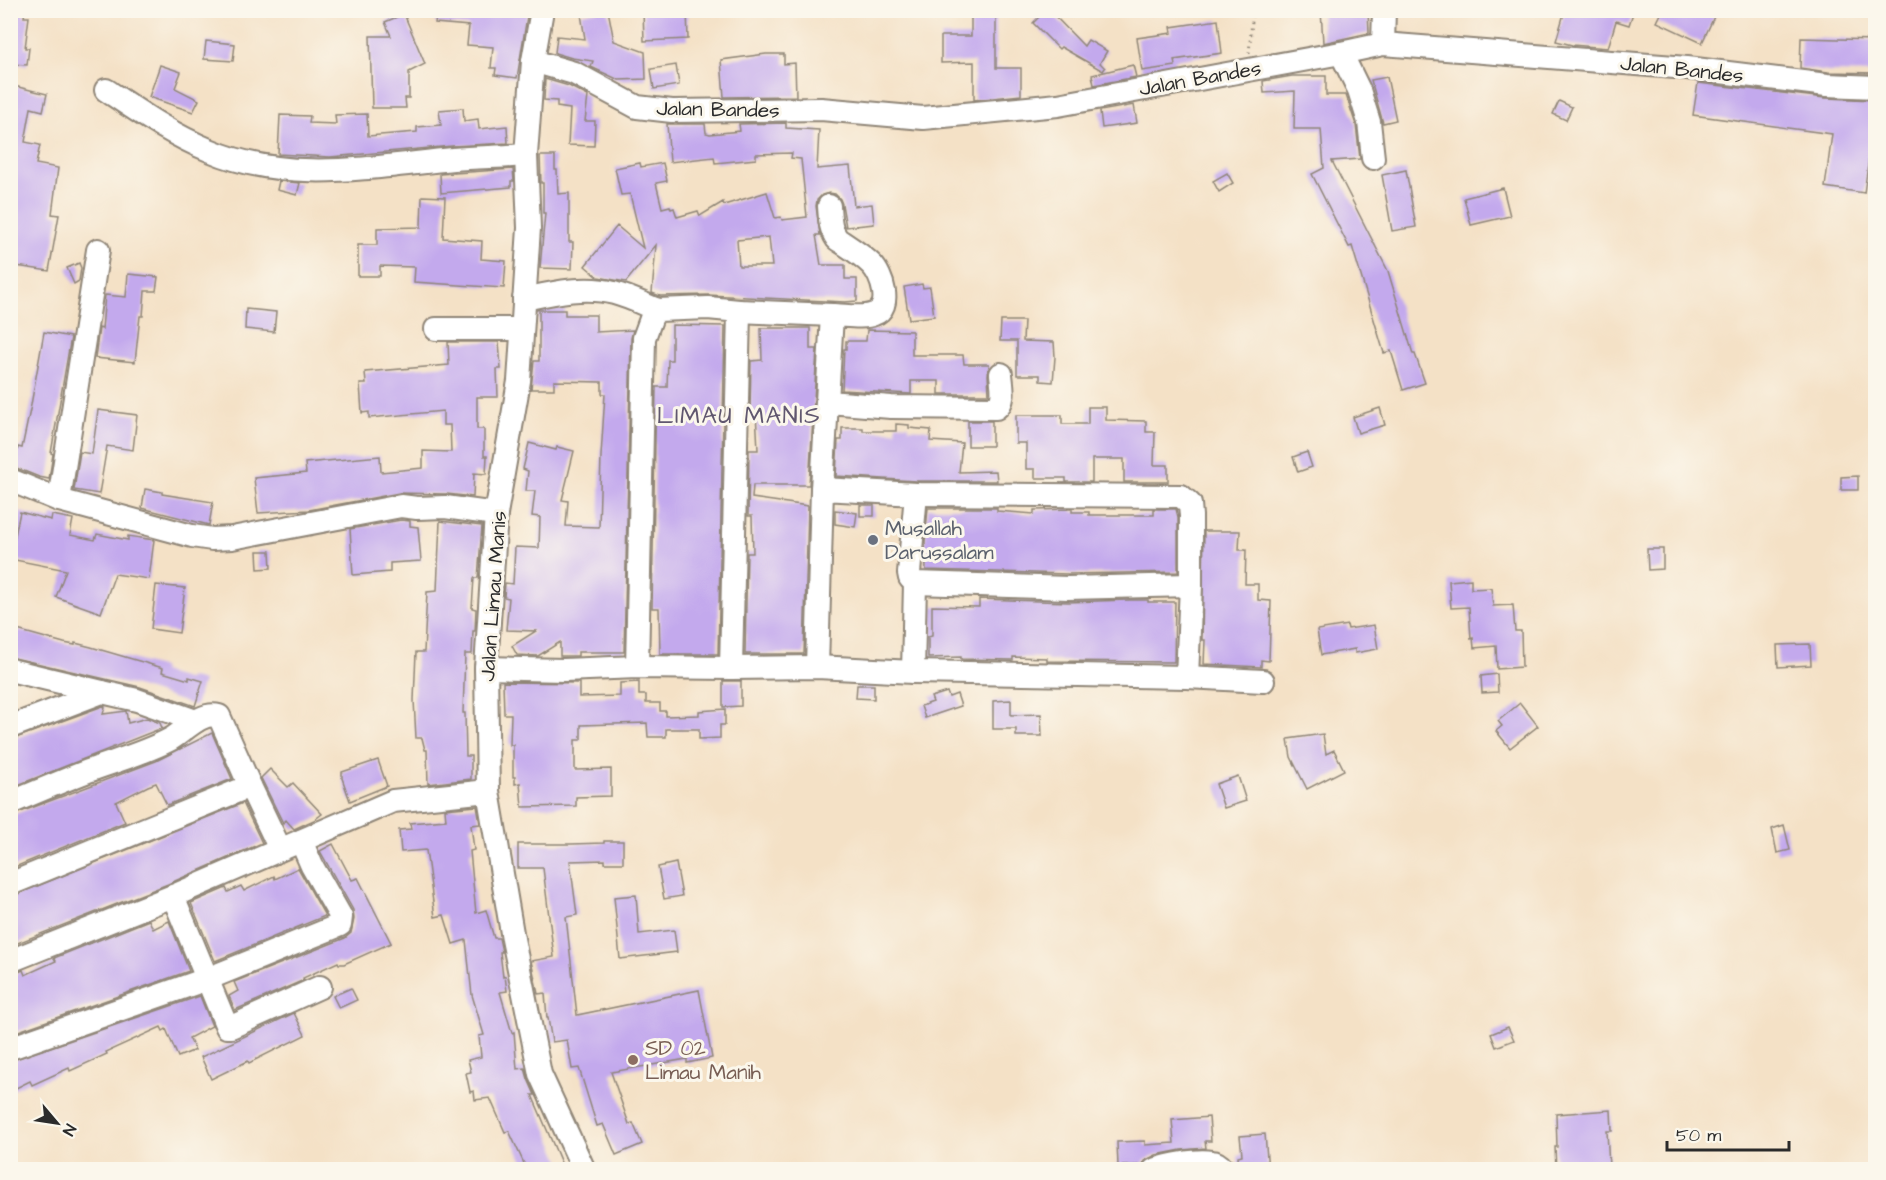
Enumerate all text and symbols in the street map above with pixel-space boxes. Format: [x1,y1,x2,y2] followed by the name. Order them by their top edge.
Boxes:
[1619,49,1745,90] street label: Jalan Bandes
[1137,53,1263,103] street label: Jalan Bandes
[656,94,780,125] street label: Jalan Bandes
[657,399,821,433] district label: LIMAU MANIS
[473,510,514,682] street label: Jalan Limau Manis
[885,514,994,567] place label: Musallah Darussalam
[866,533,880,547] marker: Musallah Darussalam
[645,1034,762,1087] place label: SD 02 Limau Manih
[626,1053,640,1067] marker: SD 02 Limau Manih
[27,1093,87,1153] north arrow
[1667,1114,1788,1152] scale bar
[57,1120,81,1140] text: N
[1676,1123,1721,1148] text: 50 m

